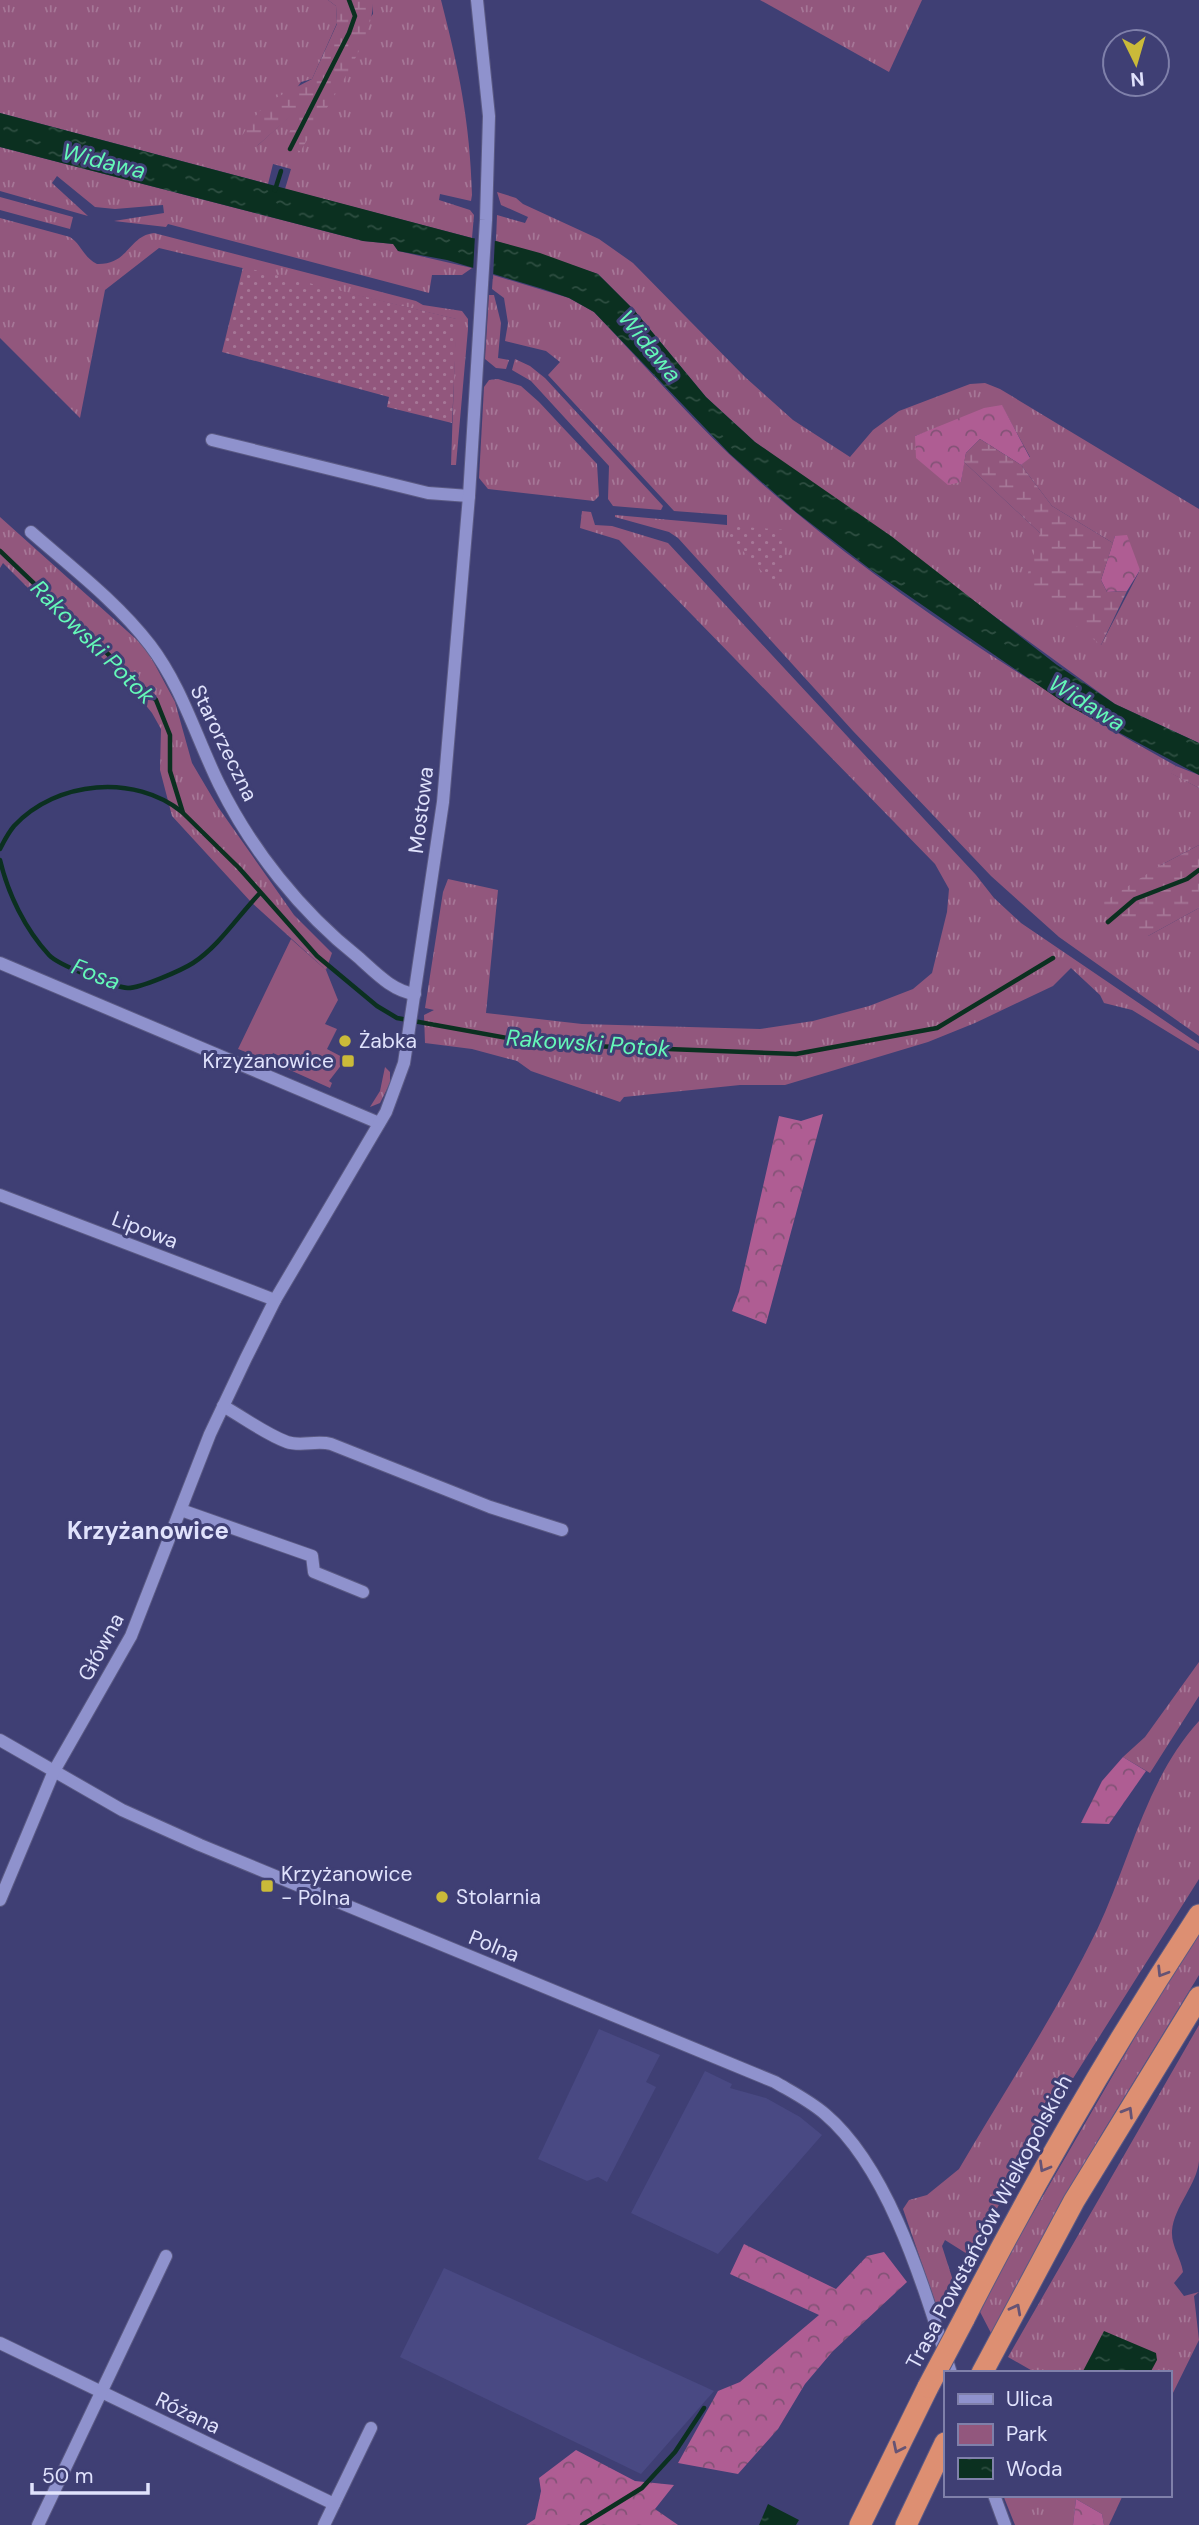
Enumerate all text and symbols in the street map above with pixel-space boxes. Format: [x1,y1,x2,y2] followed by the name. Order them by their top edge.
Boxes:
[1101,28,1171,98] north arrow
[1129,66,1145,92] text: N
[59,136,149,186] water label: Widawa
[612,304,688,388] water label: Widawa
[24,573,162,711] water label: Rakowski Potok
[1043,668,1131,738] water label: Widawa
[184,680,264,806] street label: Starorzeczna
[402,765,440,855] street label: Mostowa
[68,951,124,997] water label: Fosa
[505,1022,671,1064] water label: Rakowski Potok
[359,1027,417,1055] place label: Żabka
[337,1033,353,1049] marker: Żabka
[203,1047,334,1075] place label: Krzyżanowice
[340,1053,356,1069] marker: Krzyżanowice
[108,1205,182,1255] street label: Lipowa
[67,1515,229,1546] district label: Krzyżanowice
[72,1608,130,1686] street label: Główna
[281,1860,413,1912] place label: Krzyżanowice - Polna
[259,1878,275,1894] marker: Krzyżanowice - Polna
[456,1883,541,1911] place label: Stolarnia
[434,1889,450,1905] marker: Stolarnia
[465,1923,523,1969] street label: Polna
[1157,1965,1170,1978] one-way arrow
[899,2070,1079,2374] street label: Trasa Powstańców Wielkopolskich
[1120,2106,1133,2119] one-way arrow
[1039,2159,1052,2172] one-way arrow
[1008,2304,1021,2317] one-way arrow
[944,2371,1171,2497] legend
[151,2385,225,2441] street label: Różana
[1006,2385,1053,2413] text: Ulica
[1006,2420,1048,2448] text: Park
[892,2441,906,2453] one-way arrow
[32,2452,147,2496] scale bar
[1006,2455,1062,2483] text: Woda
[42,2462,93,2490] text: 50 m

